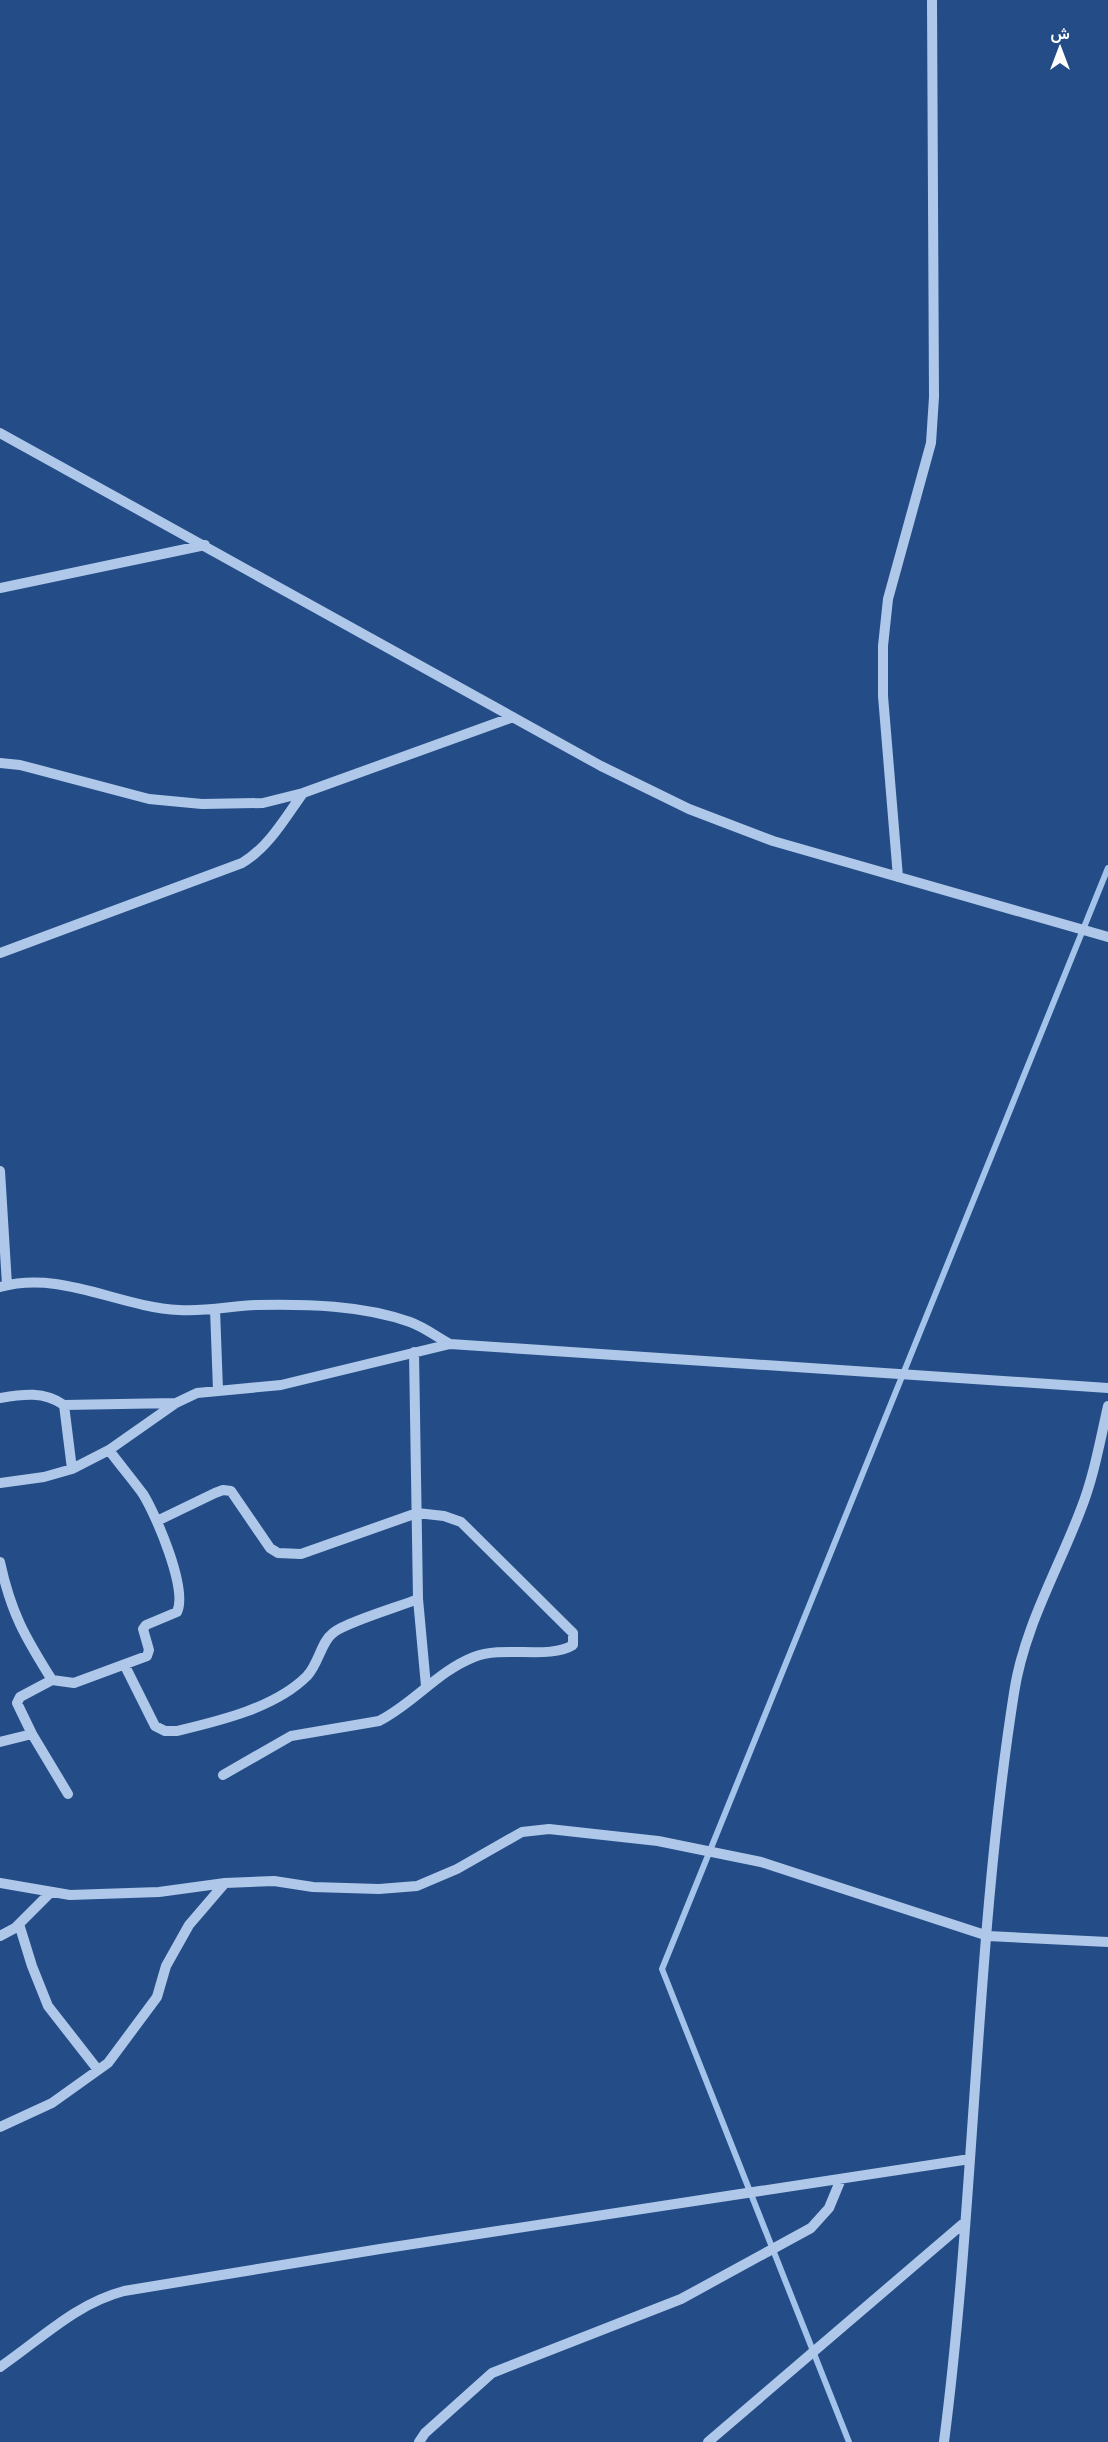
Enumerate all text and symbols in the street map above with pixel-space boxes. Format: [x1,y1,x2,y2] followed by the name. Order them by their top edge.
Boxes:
[1030,18,1090,78] north arrow
[1050,22,1070,44] text: ش

